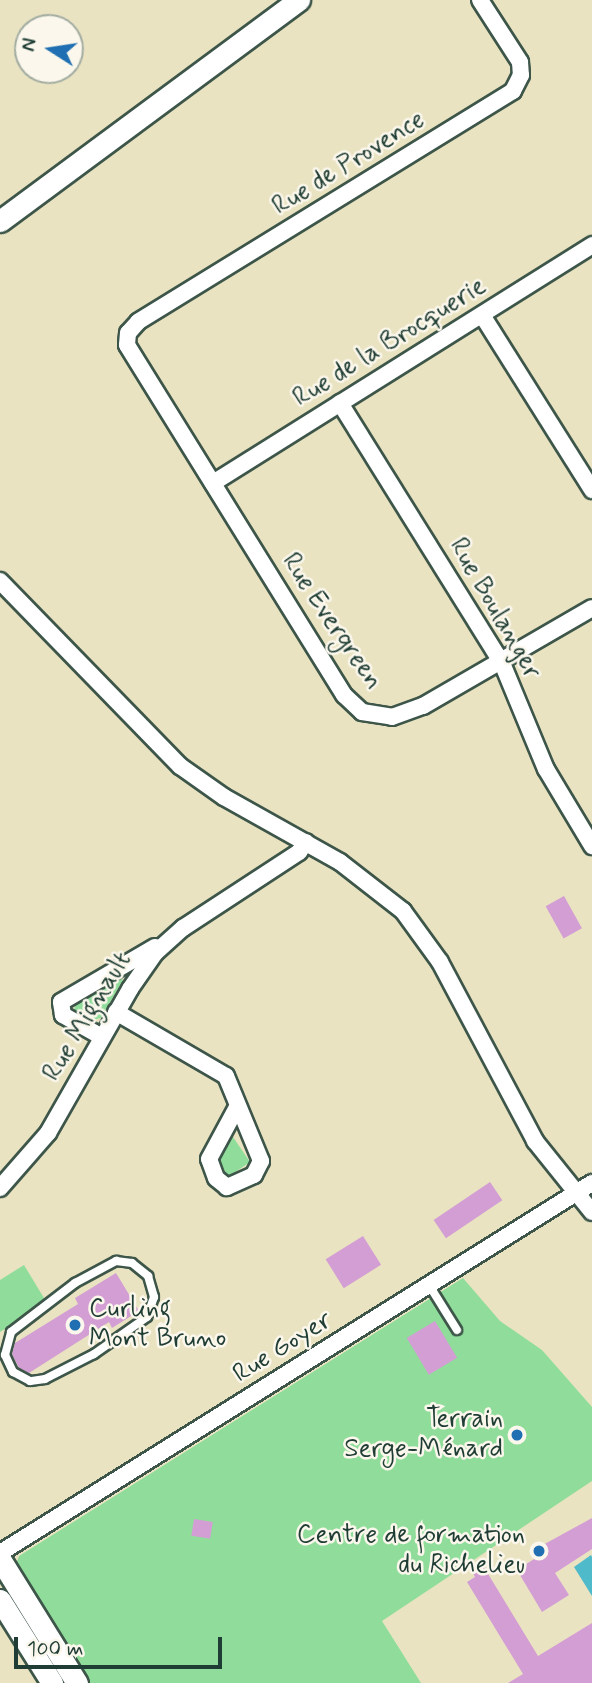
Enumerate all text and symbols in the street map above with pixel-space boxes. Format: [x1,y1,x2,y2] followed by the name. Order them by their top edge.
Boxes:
[14,14,84,84] north arrow
[16,36,43,54] text: N
[267,105,431,223] street label: Rue de Provence
[288,271,492,415] street label: Rue de la Brocquerie
[441,532,547,686] street label: Rue Boulanger
[274,548,388,696] street label: Rue Evergreen
[36,945,140,1089] street label: Rue Mignault
[89,1294,226,1356] place label: Curling Mont Bruno
[228,1305,338,1391] street label: Rue Goyer
[67,1317,83,1333] marker: Curling Mont Bruno
[344,1404,503,1466] place label: Terrain Serge-Ménard
[509,1427,525,1443] marker: Terrain Serge-Ménard
[297,1520,525,1582] place label: Centre de formation du Richelieu
[531,1543,547,1559] marker: Centre de formation du Richelieu
[18,1624,226,1668] scale bar
[27,1635,83,1663] text: 100 m

